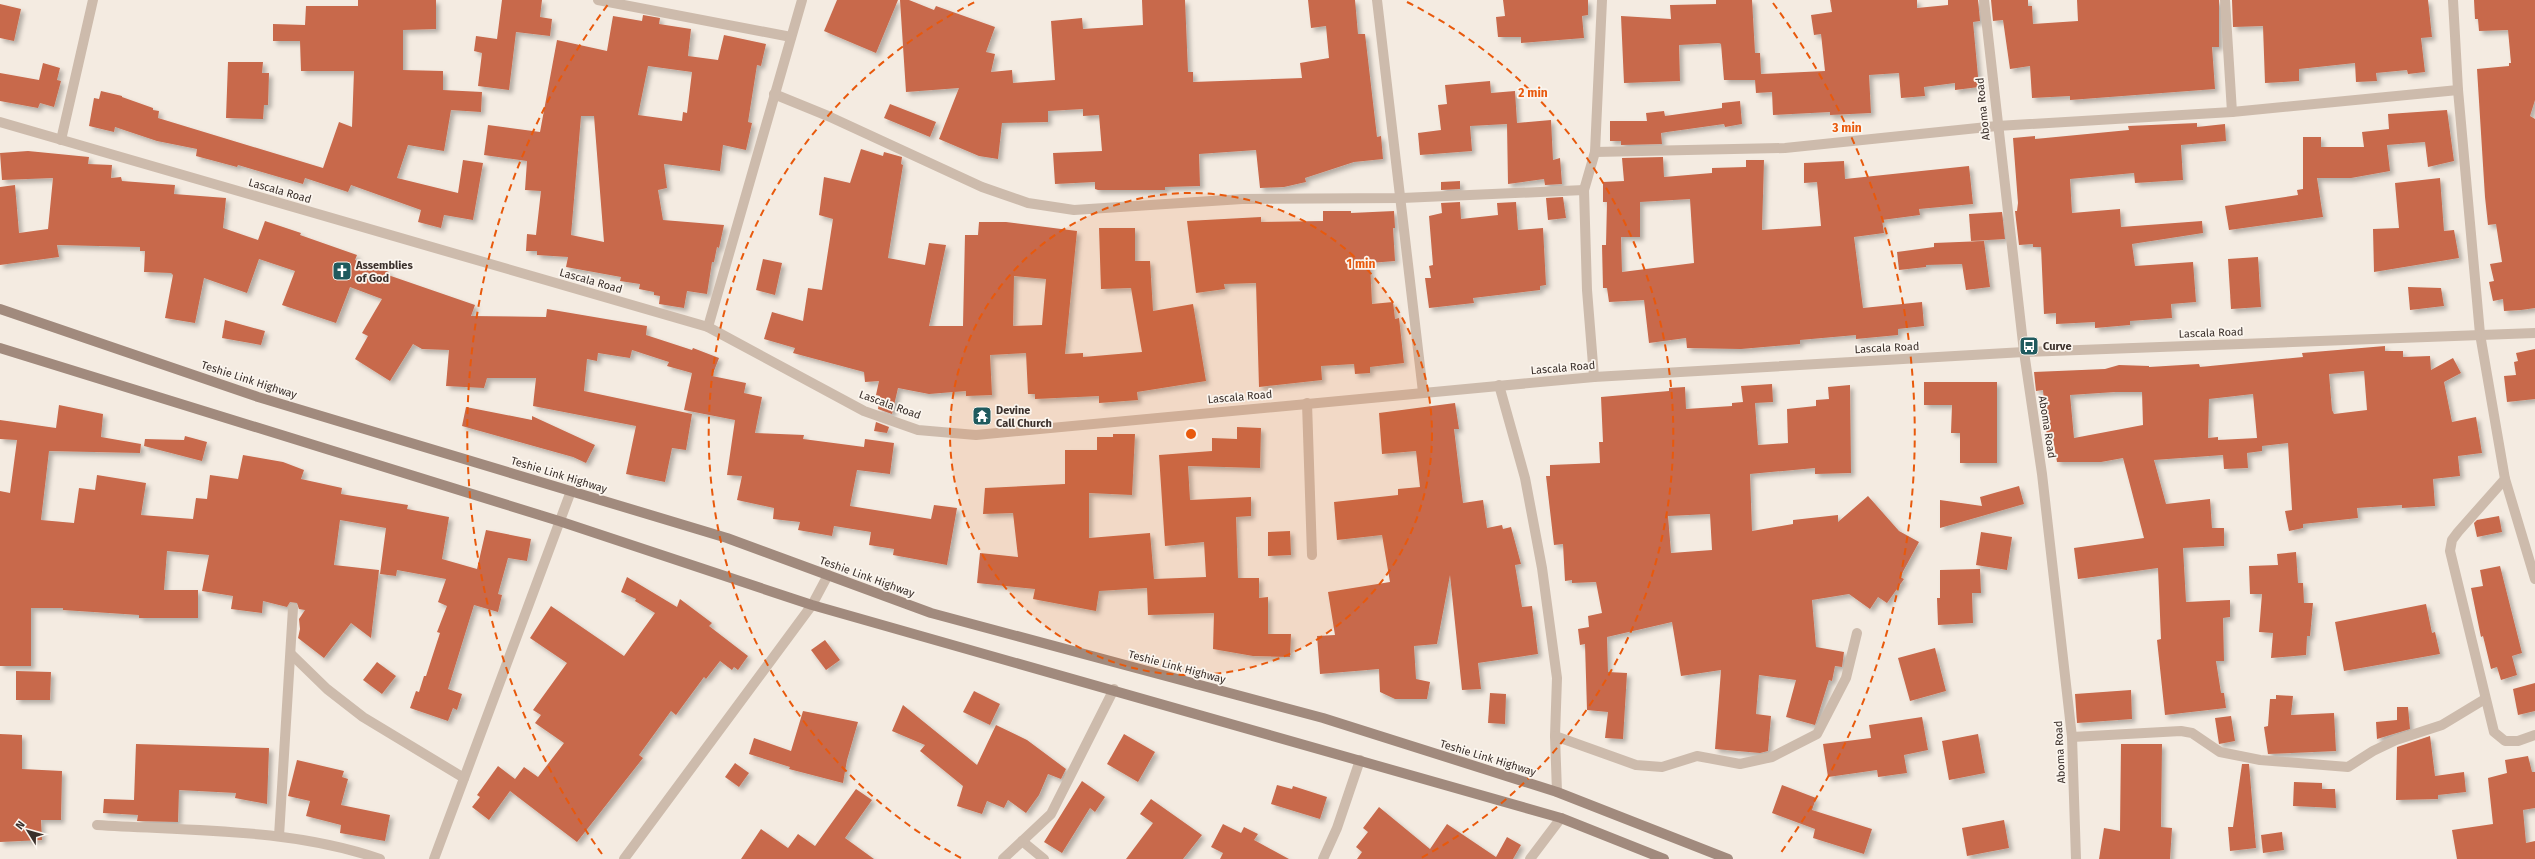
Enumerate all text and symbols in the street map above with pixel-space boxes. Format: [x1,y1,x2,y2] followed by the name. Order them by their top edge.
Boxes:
[1973,77,1993,141] street label: Aboma Road
[1518,86,1548,100] text: 2 min
[1831,121,1862,135] text: 3 min
[247,176,313,206] street label: Lascala Road
[1347,257,1375,271] text: 1 min
[355,259,413,285] place label: Assemblies of God
[331,260,353,282] church icon: Assemblies of God
[558,266,624,296] street label: Lascala Road
[2178,325,2244,341] street label: Lascala Road
[2018,335,2040,357] bus stop icon: Curve
[1854,340,1920,356] street label: Lascala Road
[2043,340,2071,353] place label: Curve
[199,358,299,402] street label: Teshie Link Highway
[1530,359,1596,377] street label: Lascala Road
[857,388,923,422] street label: Lascala Road
[1207,388,1273,406] street label: Lascala Road
[2036,395,2058,459] street label: Aboma Road
[996,404,1052,430] place label: Devine Call Church
[971,405,993,427] temple icon: Devine Call Church
[1184,427,1198,441] centre of rings
[509,454,609,496] street label: Teshie Link Highway
[818,554,917,600] street label: Teshie Link Highway
[1127,648,1228,686] street label: Teshie Link Highway
[2052,720,2068,784] street label: Aboma Road
[1438,737,1538,779] street label: Teshie Link Highway
[8,811,48,851] north arrow
[13,818,28,832] text: N

